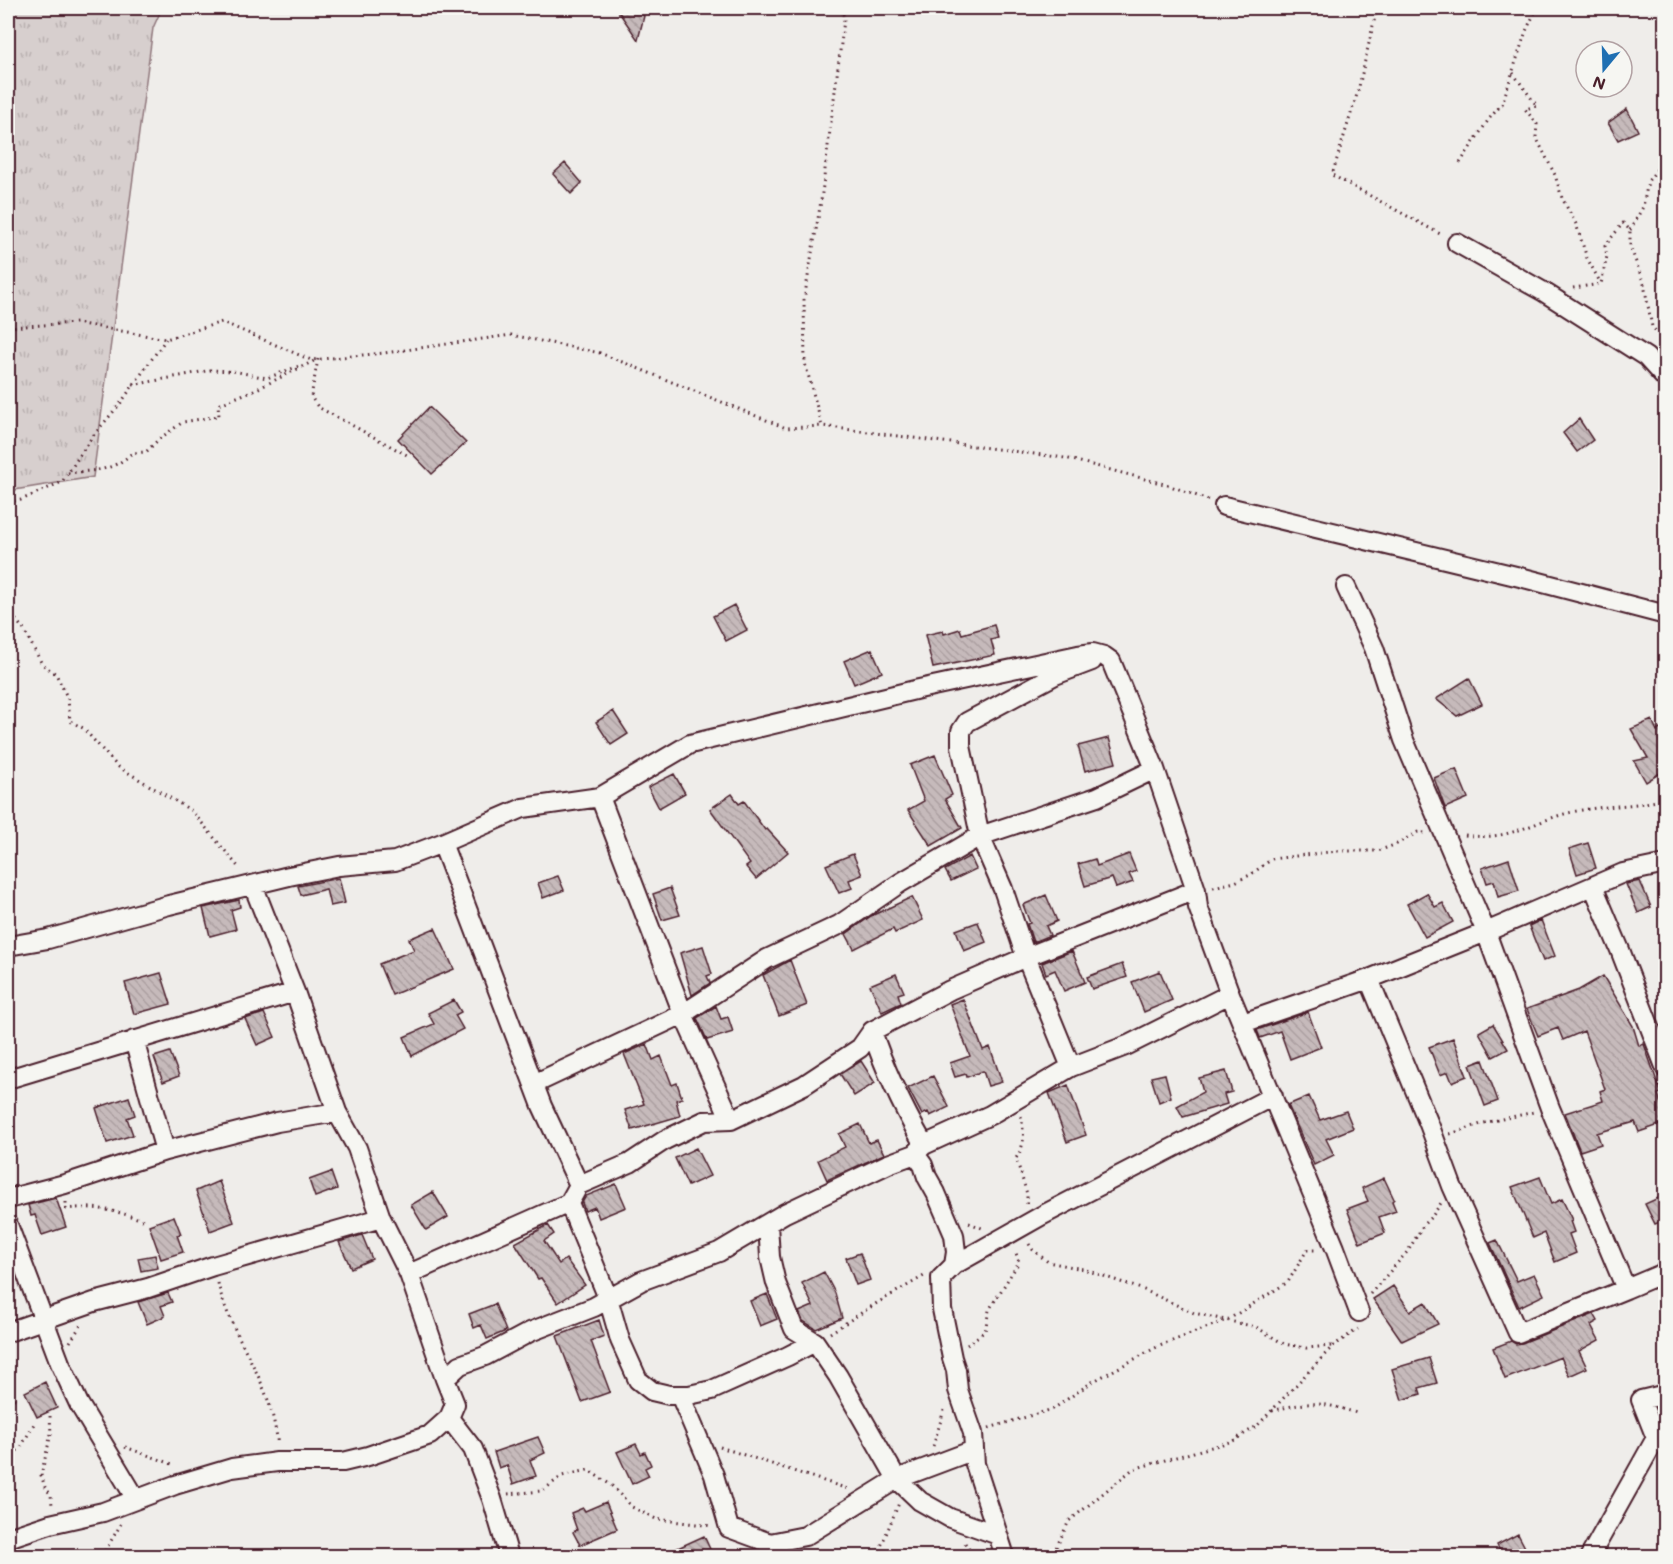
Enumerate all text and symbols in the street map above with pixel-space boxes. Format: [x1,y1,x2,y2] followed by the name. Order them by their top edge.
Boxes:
[1574,39,1634,99] north arrow
[1590,72,1608,96] text: N

